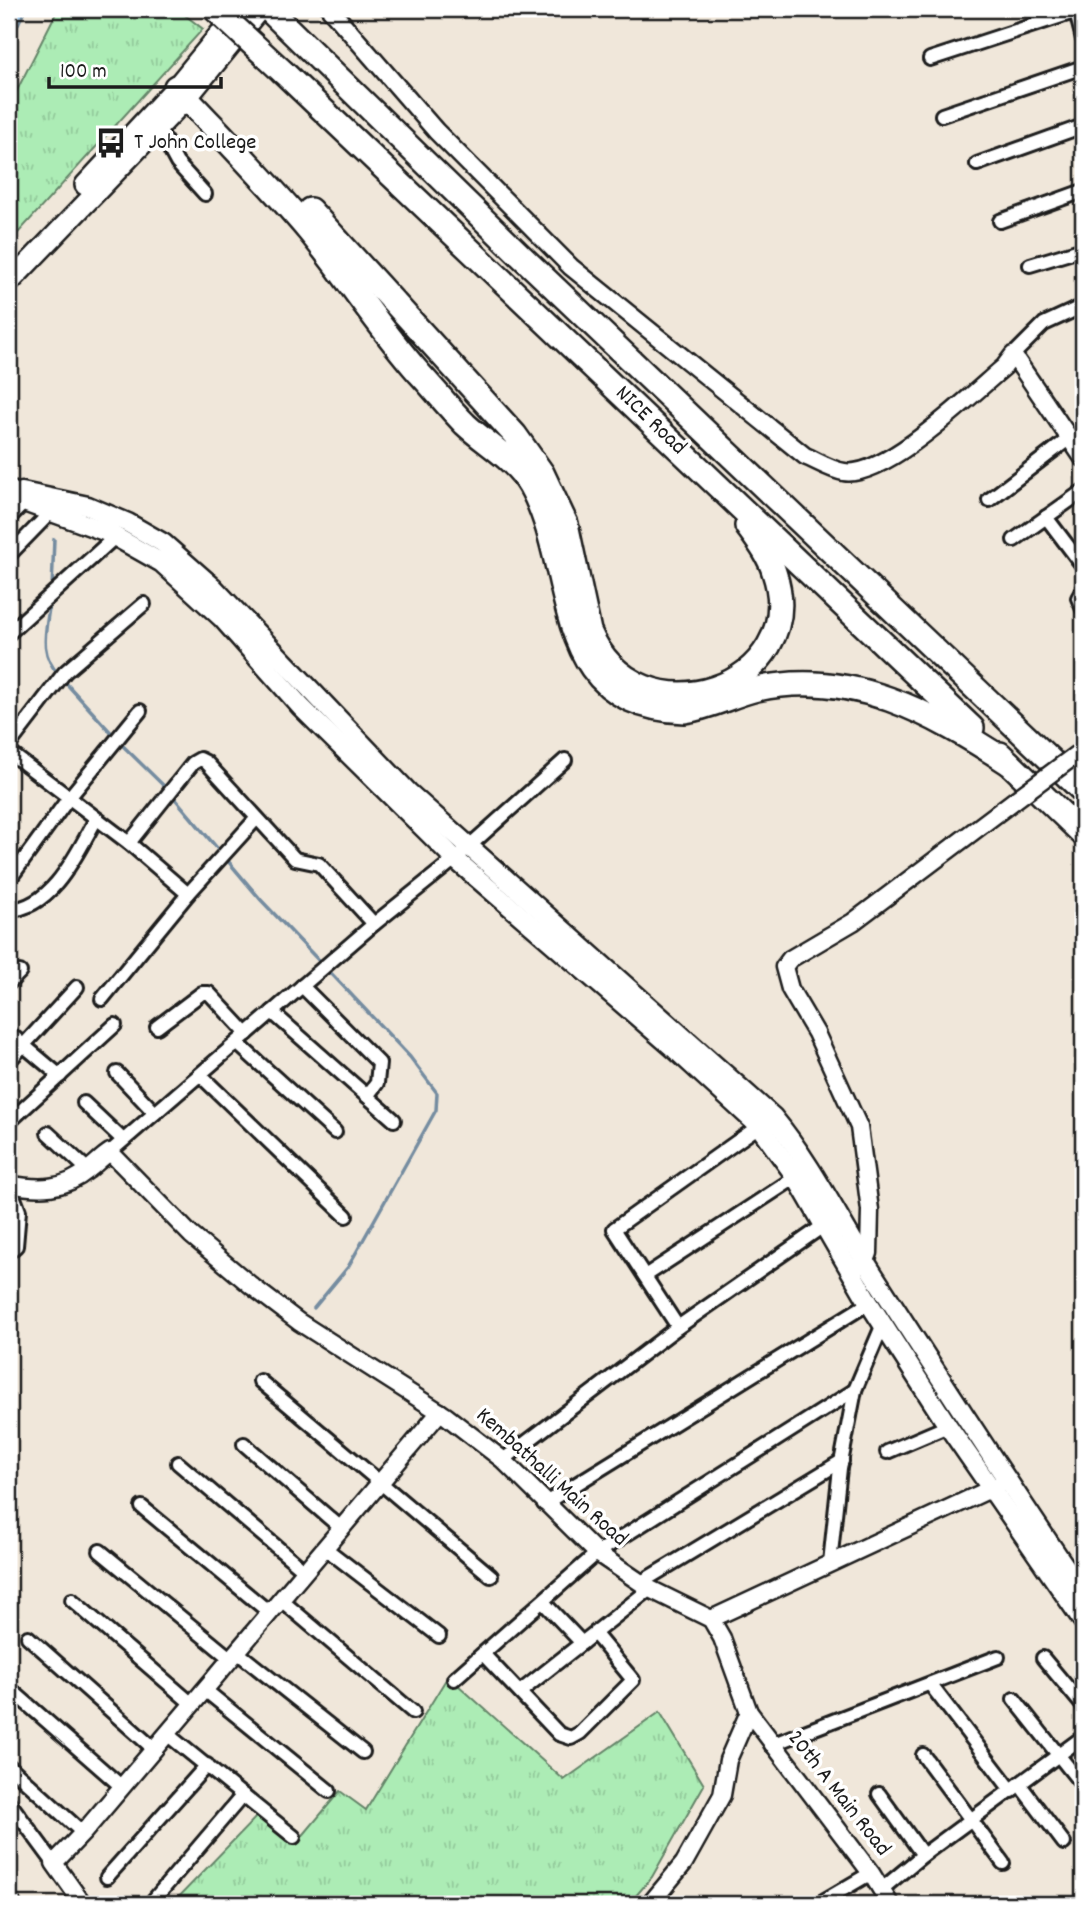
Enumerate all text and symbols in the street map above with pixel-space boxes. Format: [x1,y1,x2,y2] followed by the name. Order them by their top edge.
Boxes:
[49,46,220,90] scale bar
[60,58,107,88] text: 100 m
[94,126,128,160] bus stop icon: T John College
[134,127,256,160] place label: T John College
[607,378,693,464] street label: NICE Road
[468,1401,634,1555] street label: Kembathalli Main Road
[778,1724,898,1864] street label: 20th A Main Road

